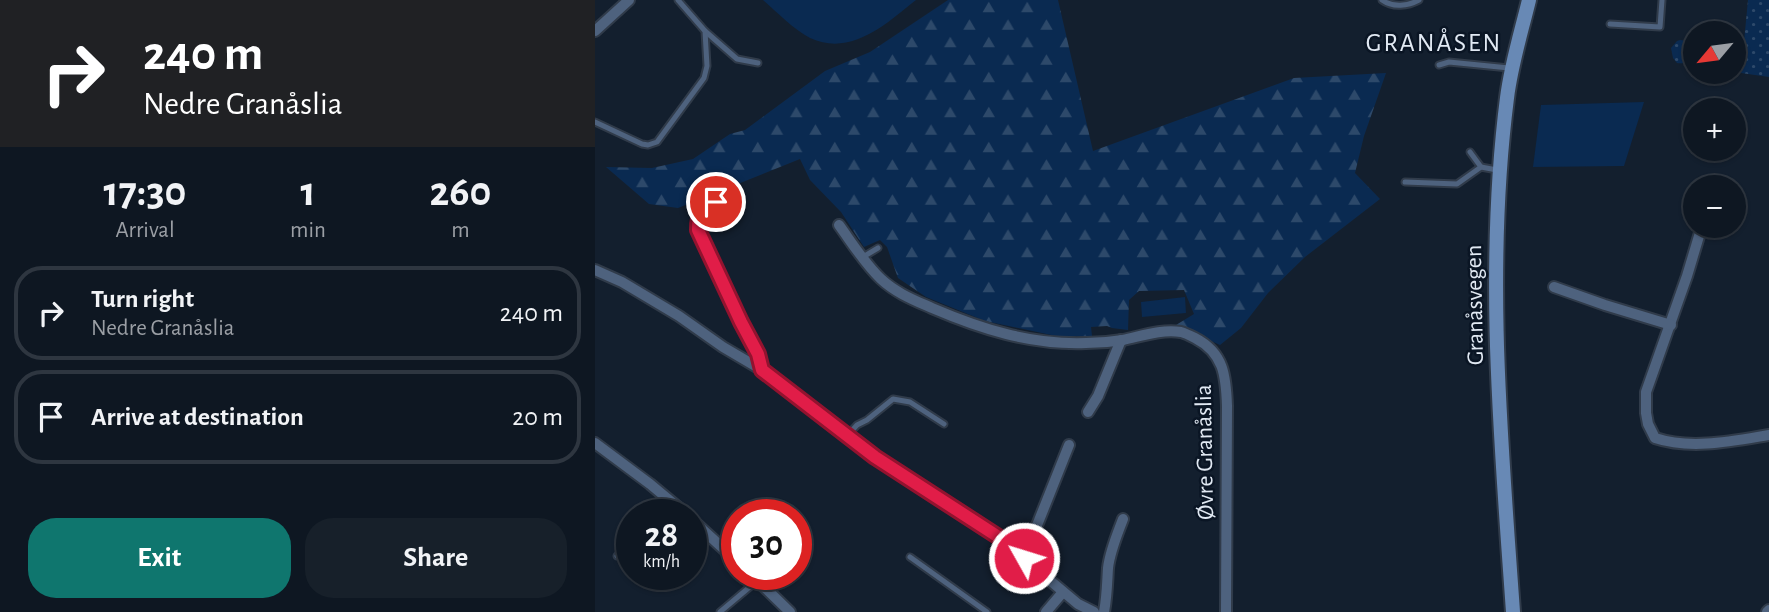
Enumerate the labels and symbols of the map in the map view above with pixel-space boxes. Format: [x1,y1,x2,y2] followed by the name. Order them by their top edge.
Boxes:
[1683,21,1747,84] north arrow
[1366,28,1502,56] district label: GRANÅSEN
[686,172,746,232] pin
[1462,245,1488,365] street label: Granåsvegen
[1192,384,1218,520] street label: Øvre Granåslia
[721,499,812,590] speed limit sign: 30
[987,521,1061,595] position arrow

